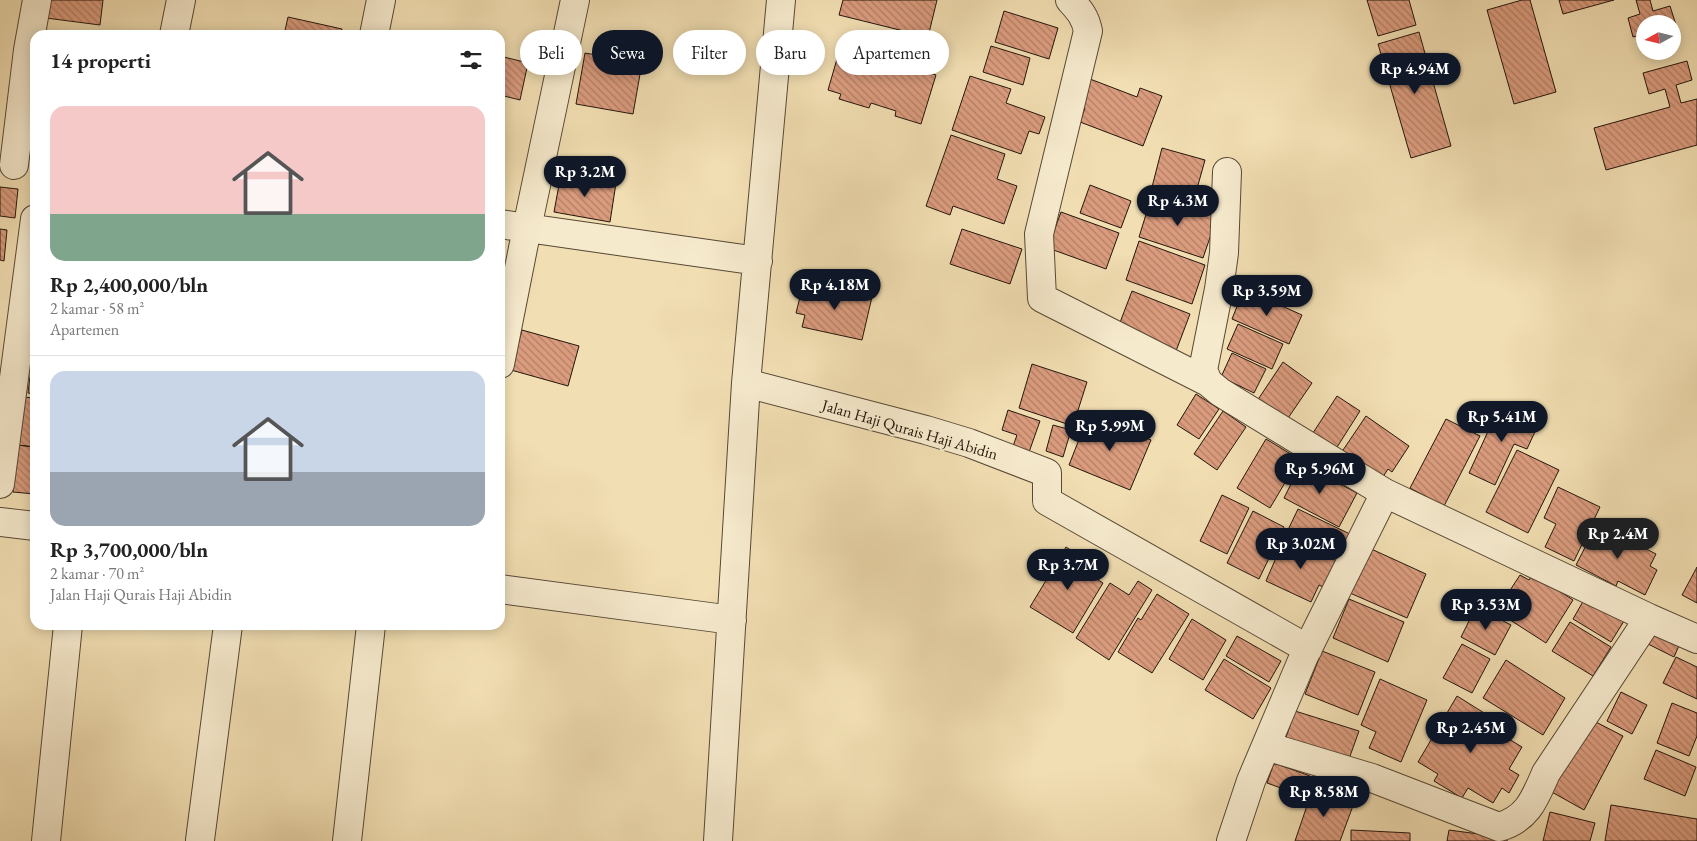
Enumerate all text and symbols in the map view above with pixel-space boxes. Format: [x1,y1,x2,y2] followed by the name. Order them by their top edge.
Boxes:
[1636,15,1681,60] north arrow
[1636,15,1681,60] map controls
[520,30,582,75] chip: Beli
[592,30,663,75] chip: Sewa
[673,30,746,75] chip: Filter
[756,30,825,75] chip: Baru
[835,30,949,75] chip: Apartemen
[457,46,485,74] icon: filters
[50,47,151,74] text: 14 properti
[1363,52,1467,95] pin: Rp 4.94M
[1381,58,1449,79] text: Rp 4.94M
[223,138,313,228] icon: home
[539,156,631,198] pin: Rp 3.2M
[555,161,615,182] text: Rp 3.2M
[1132,184,1224,227] pin: Rp 4.3M
[1148,190,1208,211] text: Rp 4.3M
[783,268,887,311] pin: Rp 4.18M
[50,271,208,298] text: Rp 2,400,000/bln
[801,274,869,295] text: Rp 4.18M
[1215,274,1319,317] pin: Rp 3.59M
[1233,280,1301,301] text: Rp 3.59M
[50,298,144,319] text: 2 kamar · 58 m²
[50,319,119,340] text: Apartemen
[818,394,1001,465] street label: Jalan Haji Qurais Haji Abidin
[1450,400,1554,443] pin: Rp 5.41M
[223,404,313,494] icon: home
[1468,406,1536,427] text: Rp 5.41M
[1058,410,1162,452] pin: Rp 5.99M
[1076,415,1144,436] text: Rp 5.99M
[1268,452,1372,495] pin: Rp 5.96M
[1286,458,1354,479] text: Rp 5.96M
[1572,518,1664,560] pin: Rp 2.4M
[1588,523,1648,544] text: Rp 2.4M
[1249,528,1353,570] pin: Rp 3.02M
[1267,533,1335,554] text: Rp 3.02M
[50,536,208,563] text: Rp 3,700,000/bln
[1022,548,1114,591] pin: Rp 3.7M
[1038,554,1098,575] text: Rp 3.7M
[50,563,144,584] text: 2 kamar · 70 m²
[50,584,232,605] text: Jalan Haji Qurais Haji Abidin
[1434,588,1538,631] pin: Rp 3.53M
[1452,594,1520,615] text: Rp 3.53M
[1419,712,1523,754] pin: Rp 2.45M
[1437,717,1505,738] text: Rp 2.45M
[1272,776,1376,818] pin: Rp 8.58M
[1290,781,1358,802] text: Rp 8.58M

